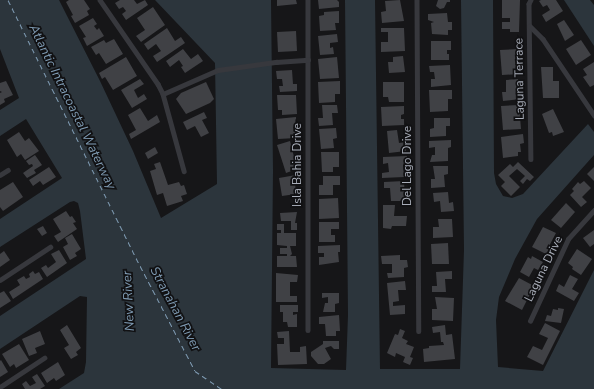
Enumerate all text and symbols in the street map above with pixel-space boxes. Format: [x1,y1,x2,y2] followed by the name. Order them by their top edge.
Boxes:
[25,22,119,192] water label: Atlantic Intracoastal Waterway
[512,38,528,120] street label: Laguna Terrace
[291,123,305,207] street label: Isla Bahia Drive
[401,126,415,206] street label: Del Lago Drive
[522,234,566,304] street label: Laguna Drive
[146,264,204,354] water label: Stranahan River
[120,270,138,332] water label: New River

